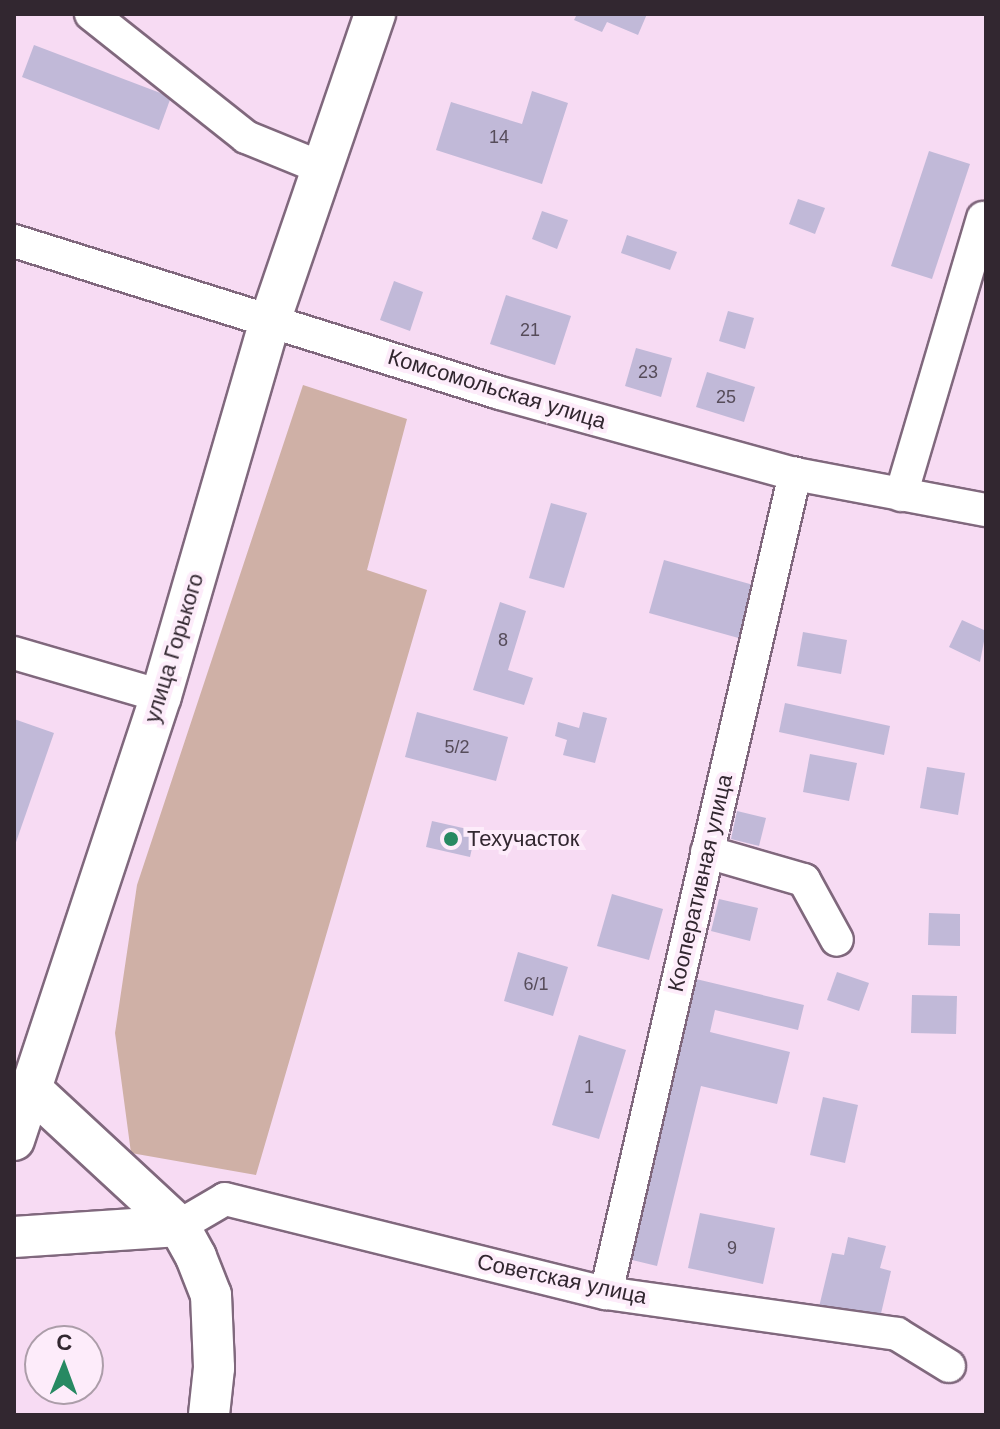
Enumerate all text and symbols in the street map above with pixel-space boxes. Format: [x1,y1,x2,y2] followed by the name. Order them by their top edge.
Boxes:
[489,126,509,148] house number: 14
[520,319,540,341] house number: 21
[385,343,609,435] street label: Комсомольская улица
[638,361,658,383] house number: 23
[716,386,736,408] house number: 25
[139,570,209,726] street label: улица Горького
[498,629,508,651] house number: 8
[444,736,470,758] house number: 5/2
[662,772,738,994] street label: Кооперативная улица
[467,826,579,852] place label: Техучасток
[442,830,460,848] marker: Техучасток
[523,973,549,995] house number: 6/1
[584,1076,594,1098] house number: 1
[727,1237,737,1259] house number: 9
[475,1248,649,1310] street label: Советская улица
[24,1325,104,1405] north arrow
[56,1330,73,1355] text: С

